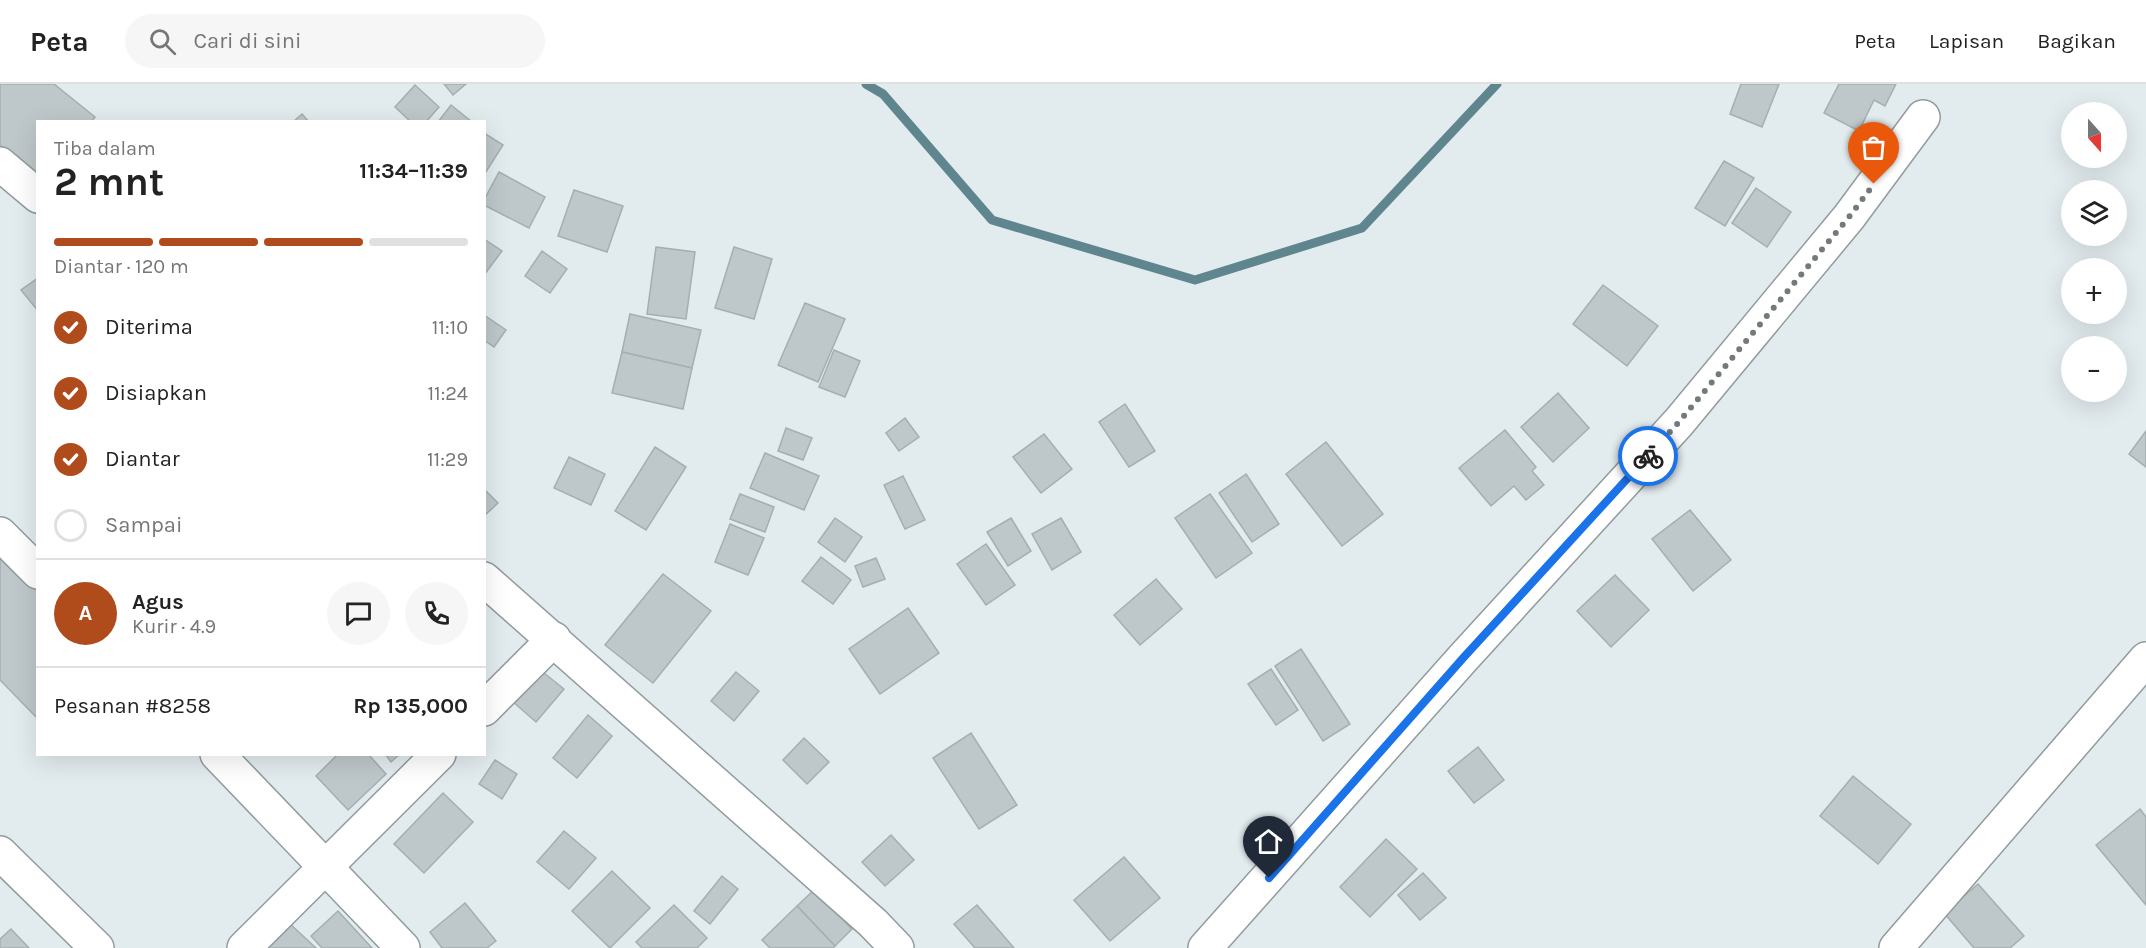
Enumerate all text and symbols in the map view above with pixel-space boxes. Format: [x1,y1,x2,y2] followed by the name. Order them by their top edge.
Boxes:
[125,14,545,68] search box
[30,25,89,58] text: Peta
[146,25,179,58] icon: search
[194,28,302,54] text: Cari di sini
[1854,29,1896,53] text: Peta
[1929,29,2004,53] text: Lapisan
[2037,29,2116,53] text: Bagikan
[2061,102,2127,168] north arrow
[2061,102,2127,402] map controls
[1848,122,1899,184] pin
[1857,131,1890,164] icon: bag
[54,137,156,160] text: Tiba dalam
[359,158,468,184] text: 11:34–11:39
[54,159,164,205] text: 2 mnt
[2061,180,2127,246] button: layers
[54,255,189,278] text: Diantar · 120 m
[2061,258,2127,324] button: +
[54,311,87,344] icon: check
[105,314,193,340] text: Diterima
[432,316,468,339] text: 11:10
[2061,336,2127,402] button: −
[54,377,87,410] icon: check
[105,380,207,406] text: Disiapkan
[427,382,468,405] text: 11:24
[1618,426,1678,486] courier
[1632,440,1665,473] icon: bike
[54,443,87,476] icon: check
[105,446,180,472] text: Diantar
[427,448,468,471] text: 11:29
[105,512,183,538] text: Sampai
[327,582,390,645] button: chat
[405,582,468,645] button: phone
[132,589,184,615] text: Agus
[79,600,92,626] text: A
[132,615,216,638] text: Kurir · 4.9
[54,693,211,719] text: Pesanan #8258
[353,693,468,719] text: Rp 135,000
[1243,816,1294,878] pin
[1252,825,1285,858] icon: home

